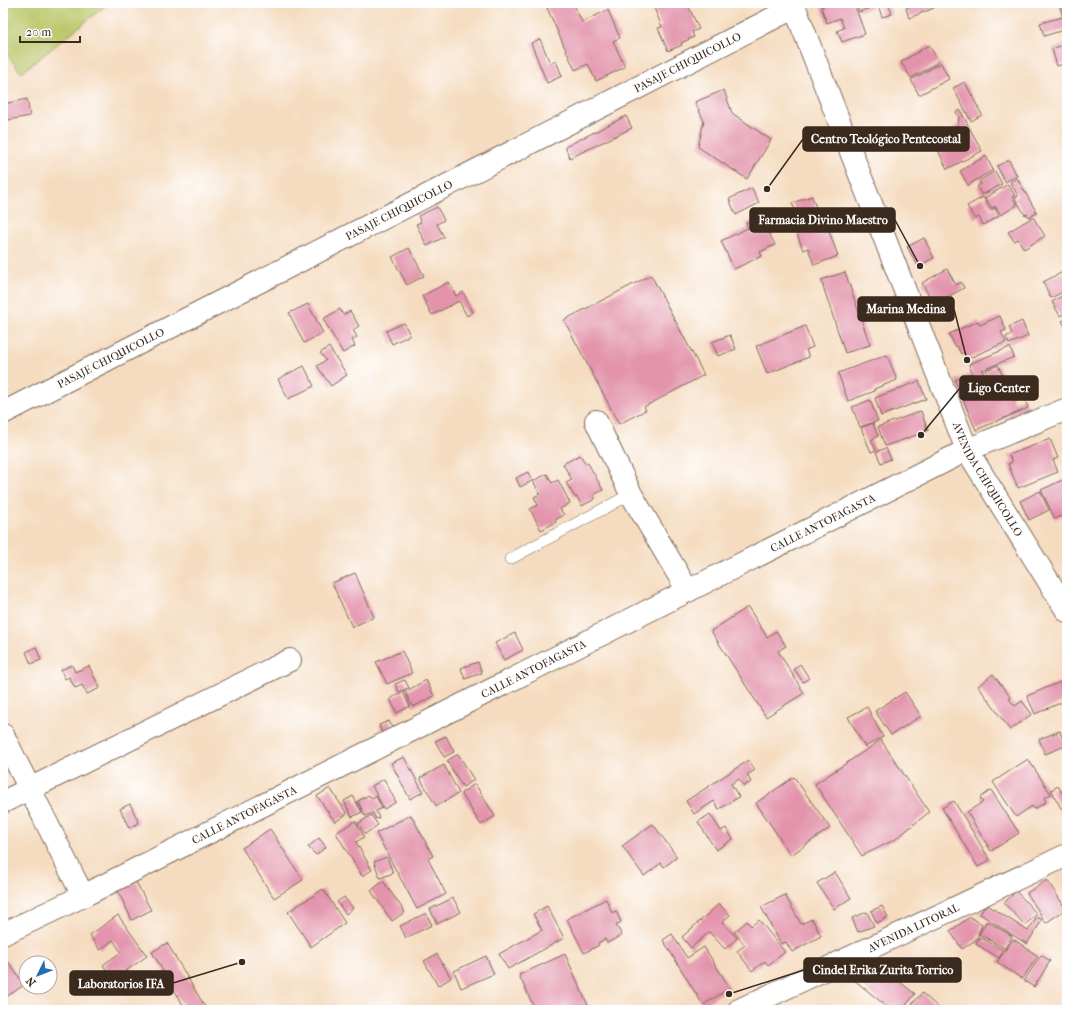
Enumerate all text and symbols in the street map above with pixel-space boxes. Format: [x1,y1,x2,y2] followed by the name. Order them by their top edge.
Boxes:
[20,18,80,44] scale bar
[26,25,51,39] text: 20 m
[632,29,743,95] street label: PASAJE CHIQUICOLLO
[803,127,969,151] callout: Centro Teológico Pentecostal
[811,132,962,147] text: Centro Teológico Pentecostal
[343,177,455,243] street label: PASAJE CHIQUICOLLO
[750,208,895,232] callout: Farmacia Divino Maestro
[757,213,888,227] text: Farmacia Divino Maestro
[858,297,954,321] callout: Marina Medina
[865,302,946,316] text: Marina Medina
[55,325,167,391] street label: PASAJE CHIQUICOLLO
[960,376,1038,400] callout: Ligo Center
[968,381,1031,396] text: Ligo Center
[950,419,1026,539] street label: AVENIDA CHIQUICOLLO
[768,491,878,555] street label: CALLE ANTOFAGASTA
[479,636,589,701] street label: CALLE ANTOFAGASTA
[189,782,300,847] street label: CALLE ANTOFAGASTA
[865,900,962,955] street label: AVENIDA LITORAL
[18,955,58,995] north arrow
[804,958,961,982] callout: Cindel Erika Zurita Torrico
[813,963,953,977] text: Cindel Erika Zurita Torrico
[70,971,173,995] callout: Laboratorios IFA
[23,974,39,989] text: N
[78,977,165,991] text: Laboratorios IFA

